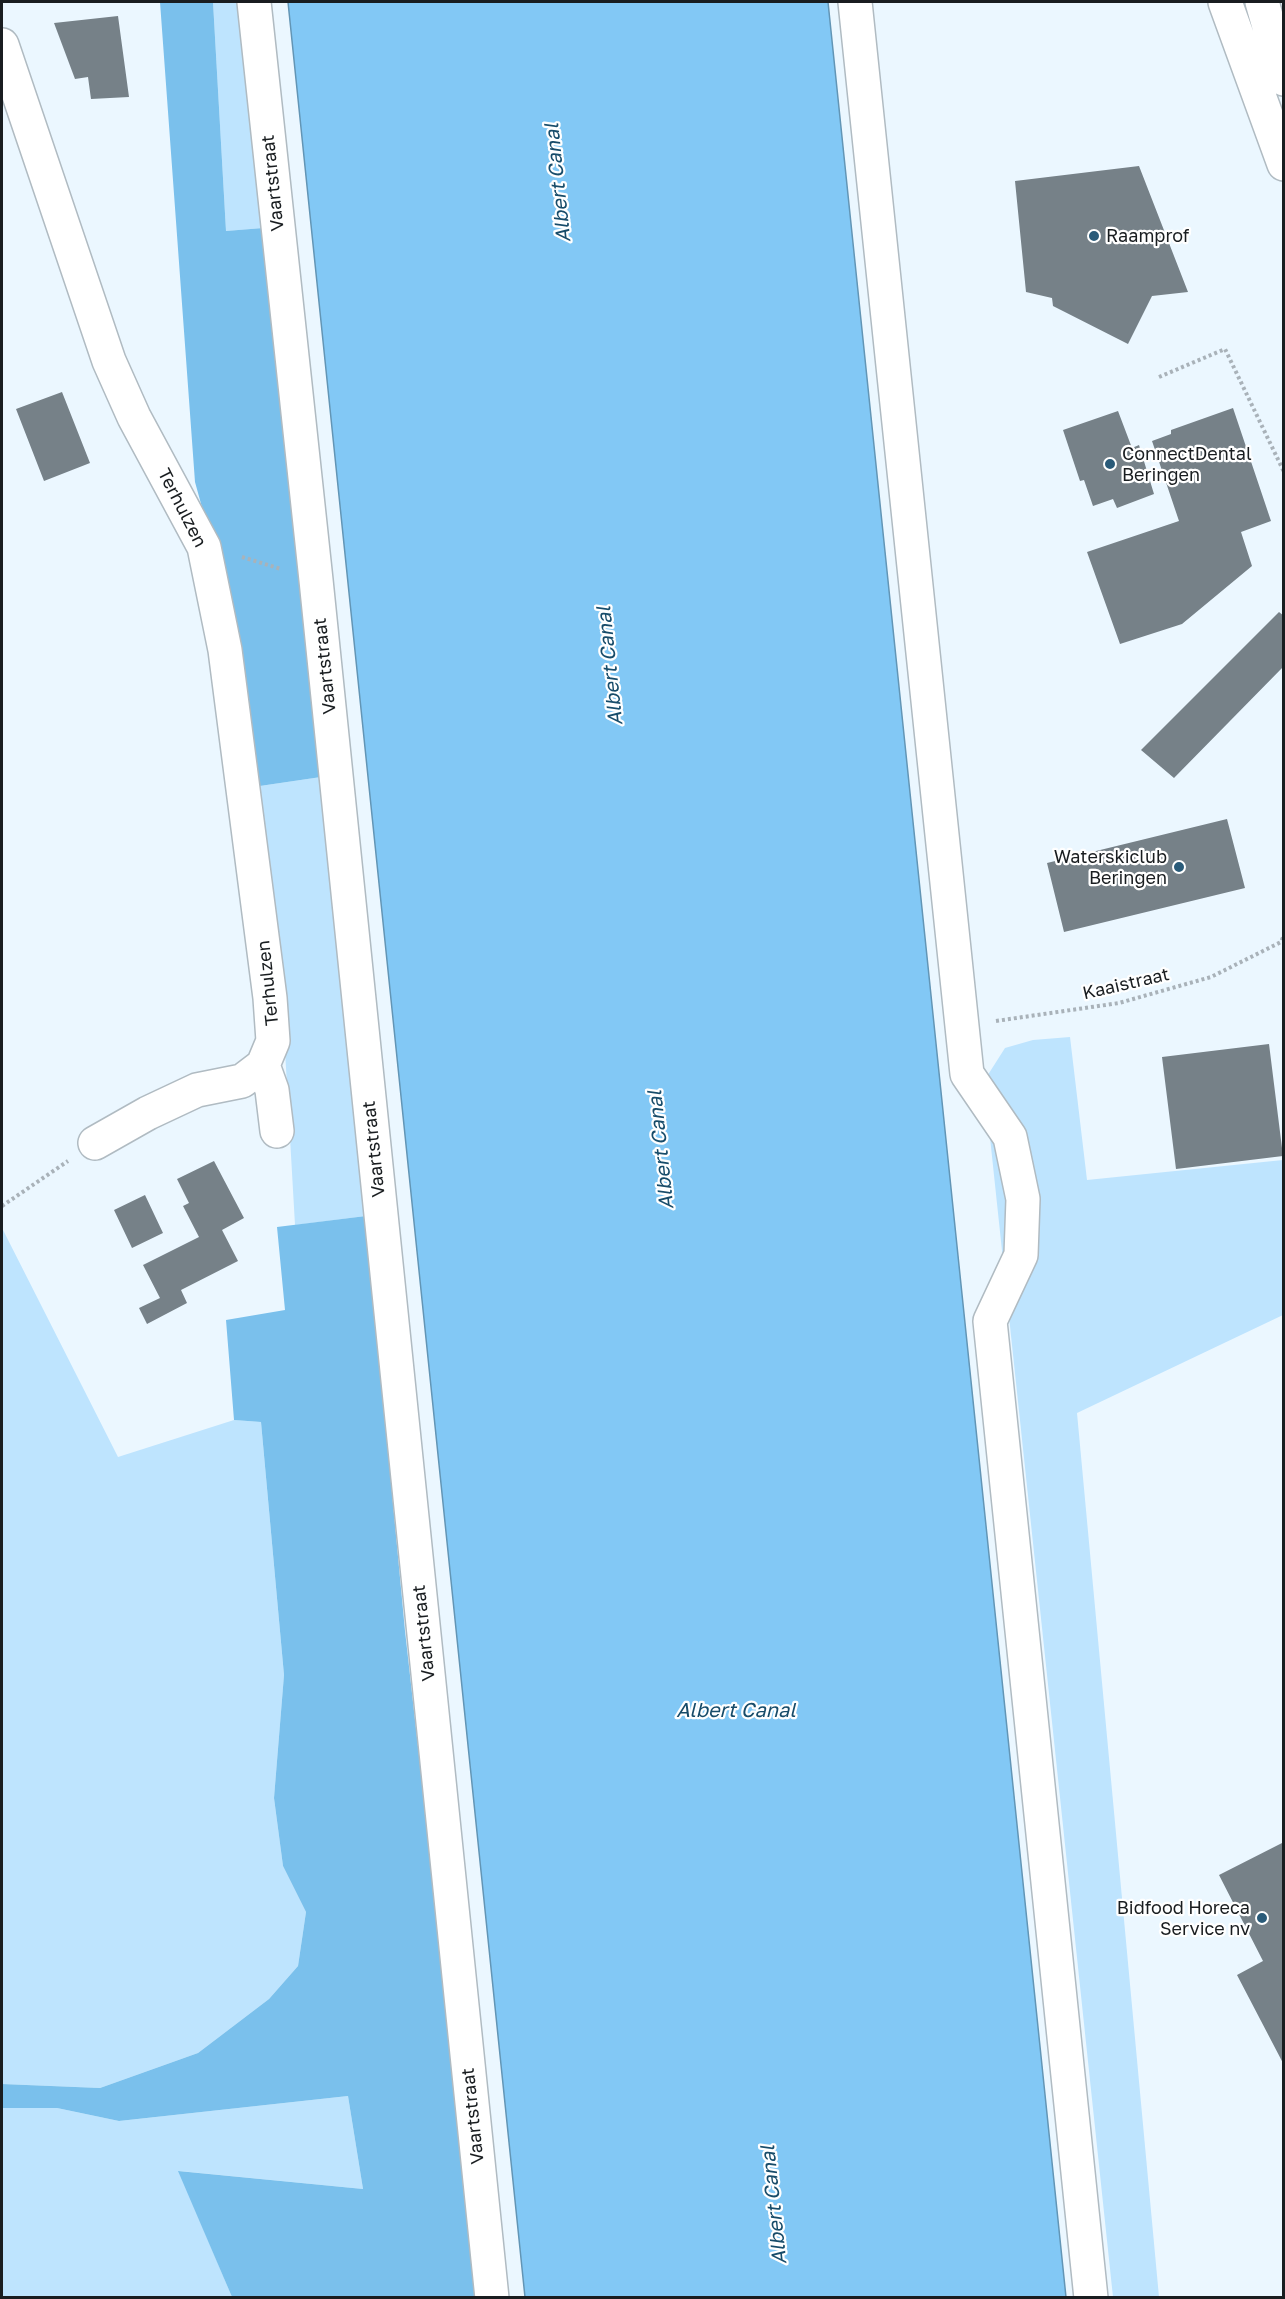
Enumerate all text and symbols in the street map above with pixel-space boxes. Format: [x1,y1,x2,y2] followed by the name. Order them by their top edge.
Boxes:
[540,122,576,244] water label: Albert Canal
[257,134,289,232] street label: Vaartstraat
[1106,225,1189,247] place label: Raamprof
[1087,229,1101,243] marker: Raamprof
[1122,443,1252,486] place label: ConnectDental Beringen
[1103,457,1117,471] marker: ConnectDental Beringen
[153,465,211,551] street label: Terhulzen
[592,605,628,727] water label: Albert Canal
[309,617,341,715] street label: Vaartstraat
[1054,846,1167,888] place label: Waterskiclub Beringen
[1172,860,1186,874] marker: Waterskiclub Beringen
[253,939,283,1027] street label: Terhulzen
[1081,964,1171,1004] street label: Kaaistraat
[643,1089,679,1211] water label: Albert Canal
[358,1100,390,1198] street label: Vaartstraat
[408,1584,440,1682] street label: Vaartstraat
[676,1699,796,1723] water label: Albert Canal
[1117,1897,1250,1940] place label: Bidfood Horeca Service nv
[1255,1911,1269,1925] marker: Bidfood Horeca Service nv
[457,2067,489,2165] street label: Vaartstraat
[756,2144,792,2266] water label: Albert Canal

